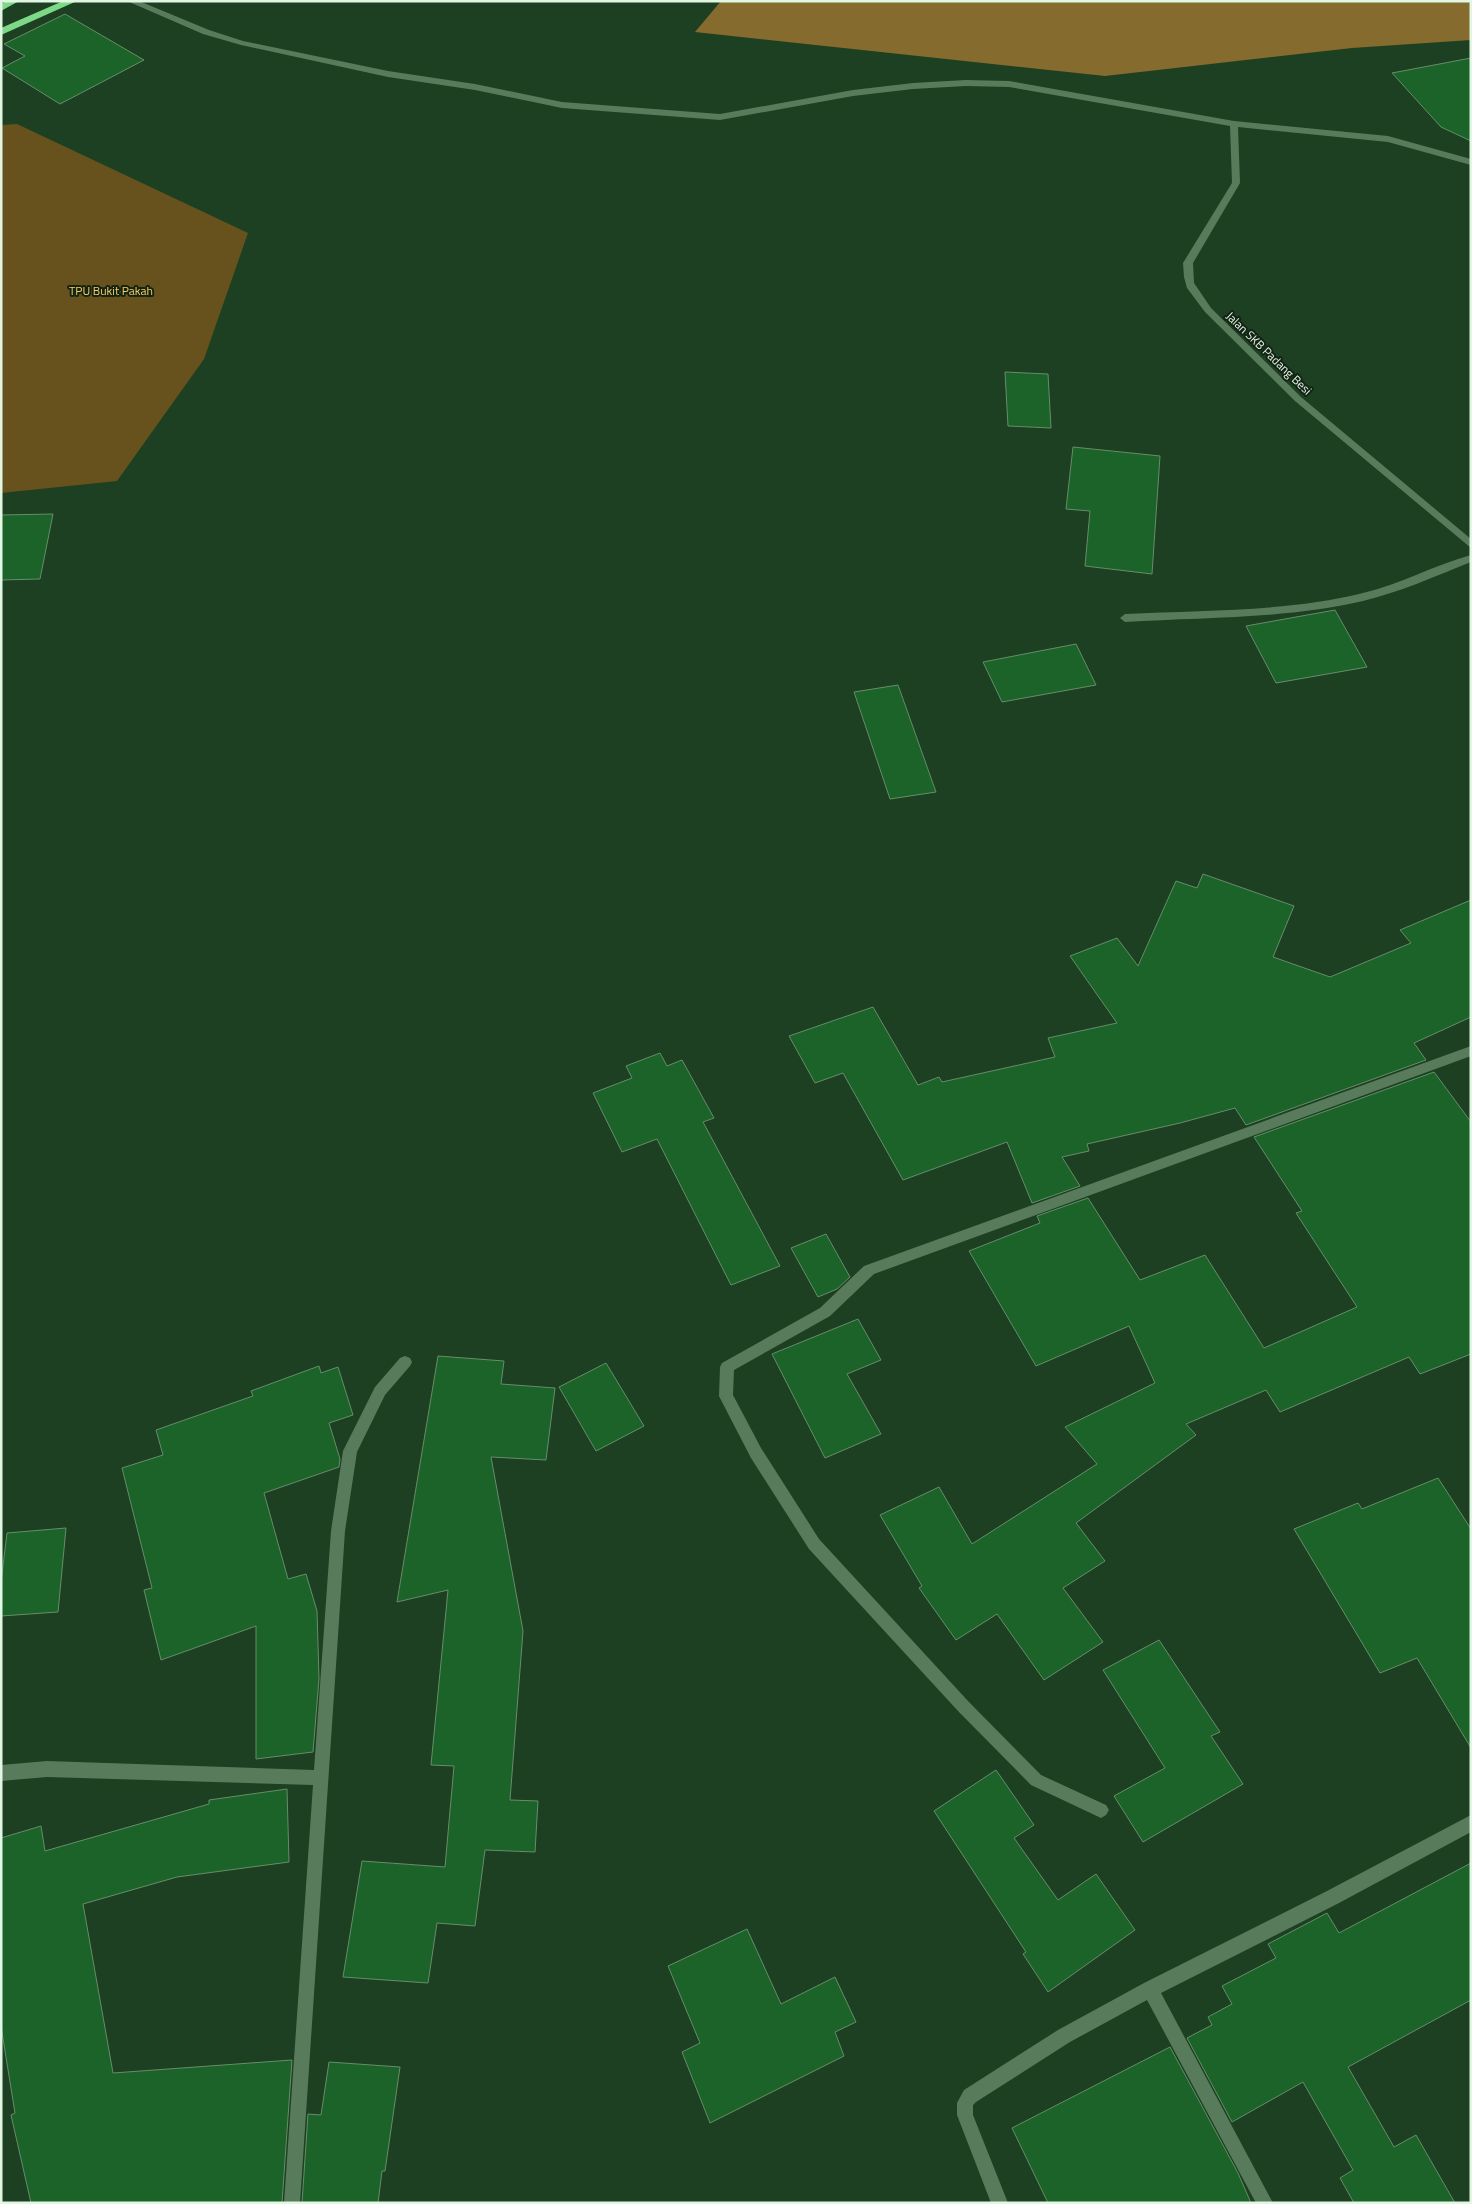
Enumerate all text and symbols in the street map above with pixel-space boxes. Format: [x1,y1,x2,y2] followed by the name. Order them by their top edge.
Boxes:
[69,281,153,300] park label: TPU Bukit Pakah
[1222,307,1316,399] street label: Jalan SKB Padang Besi

